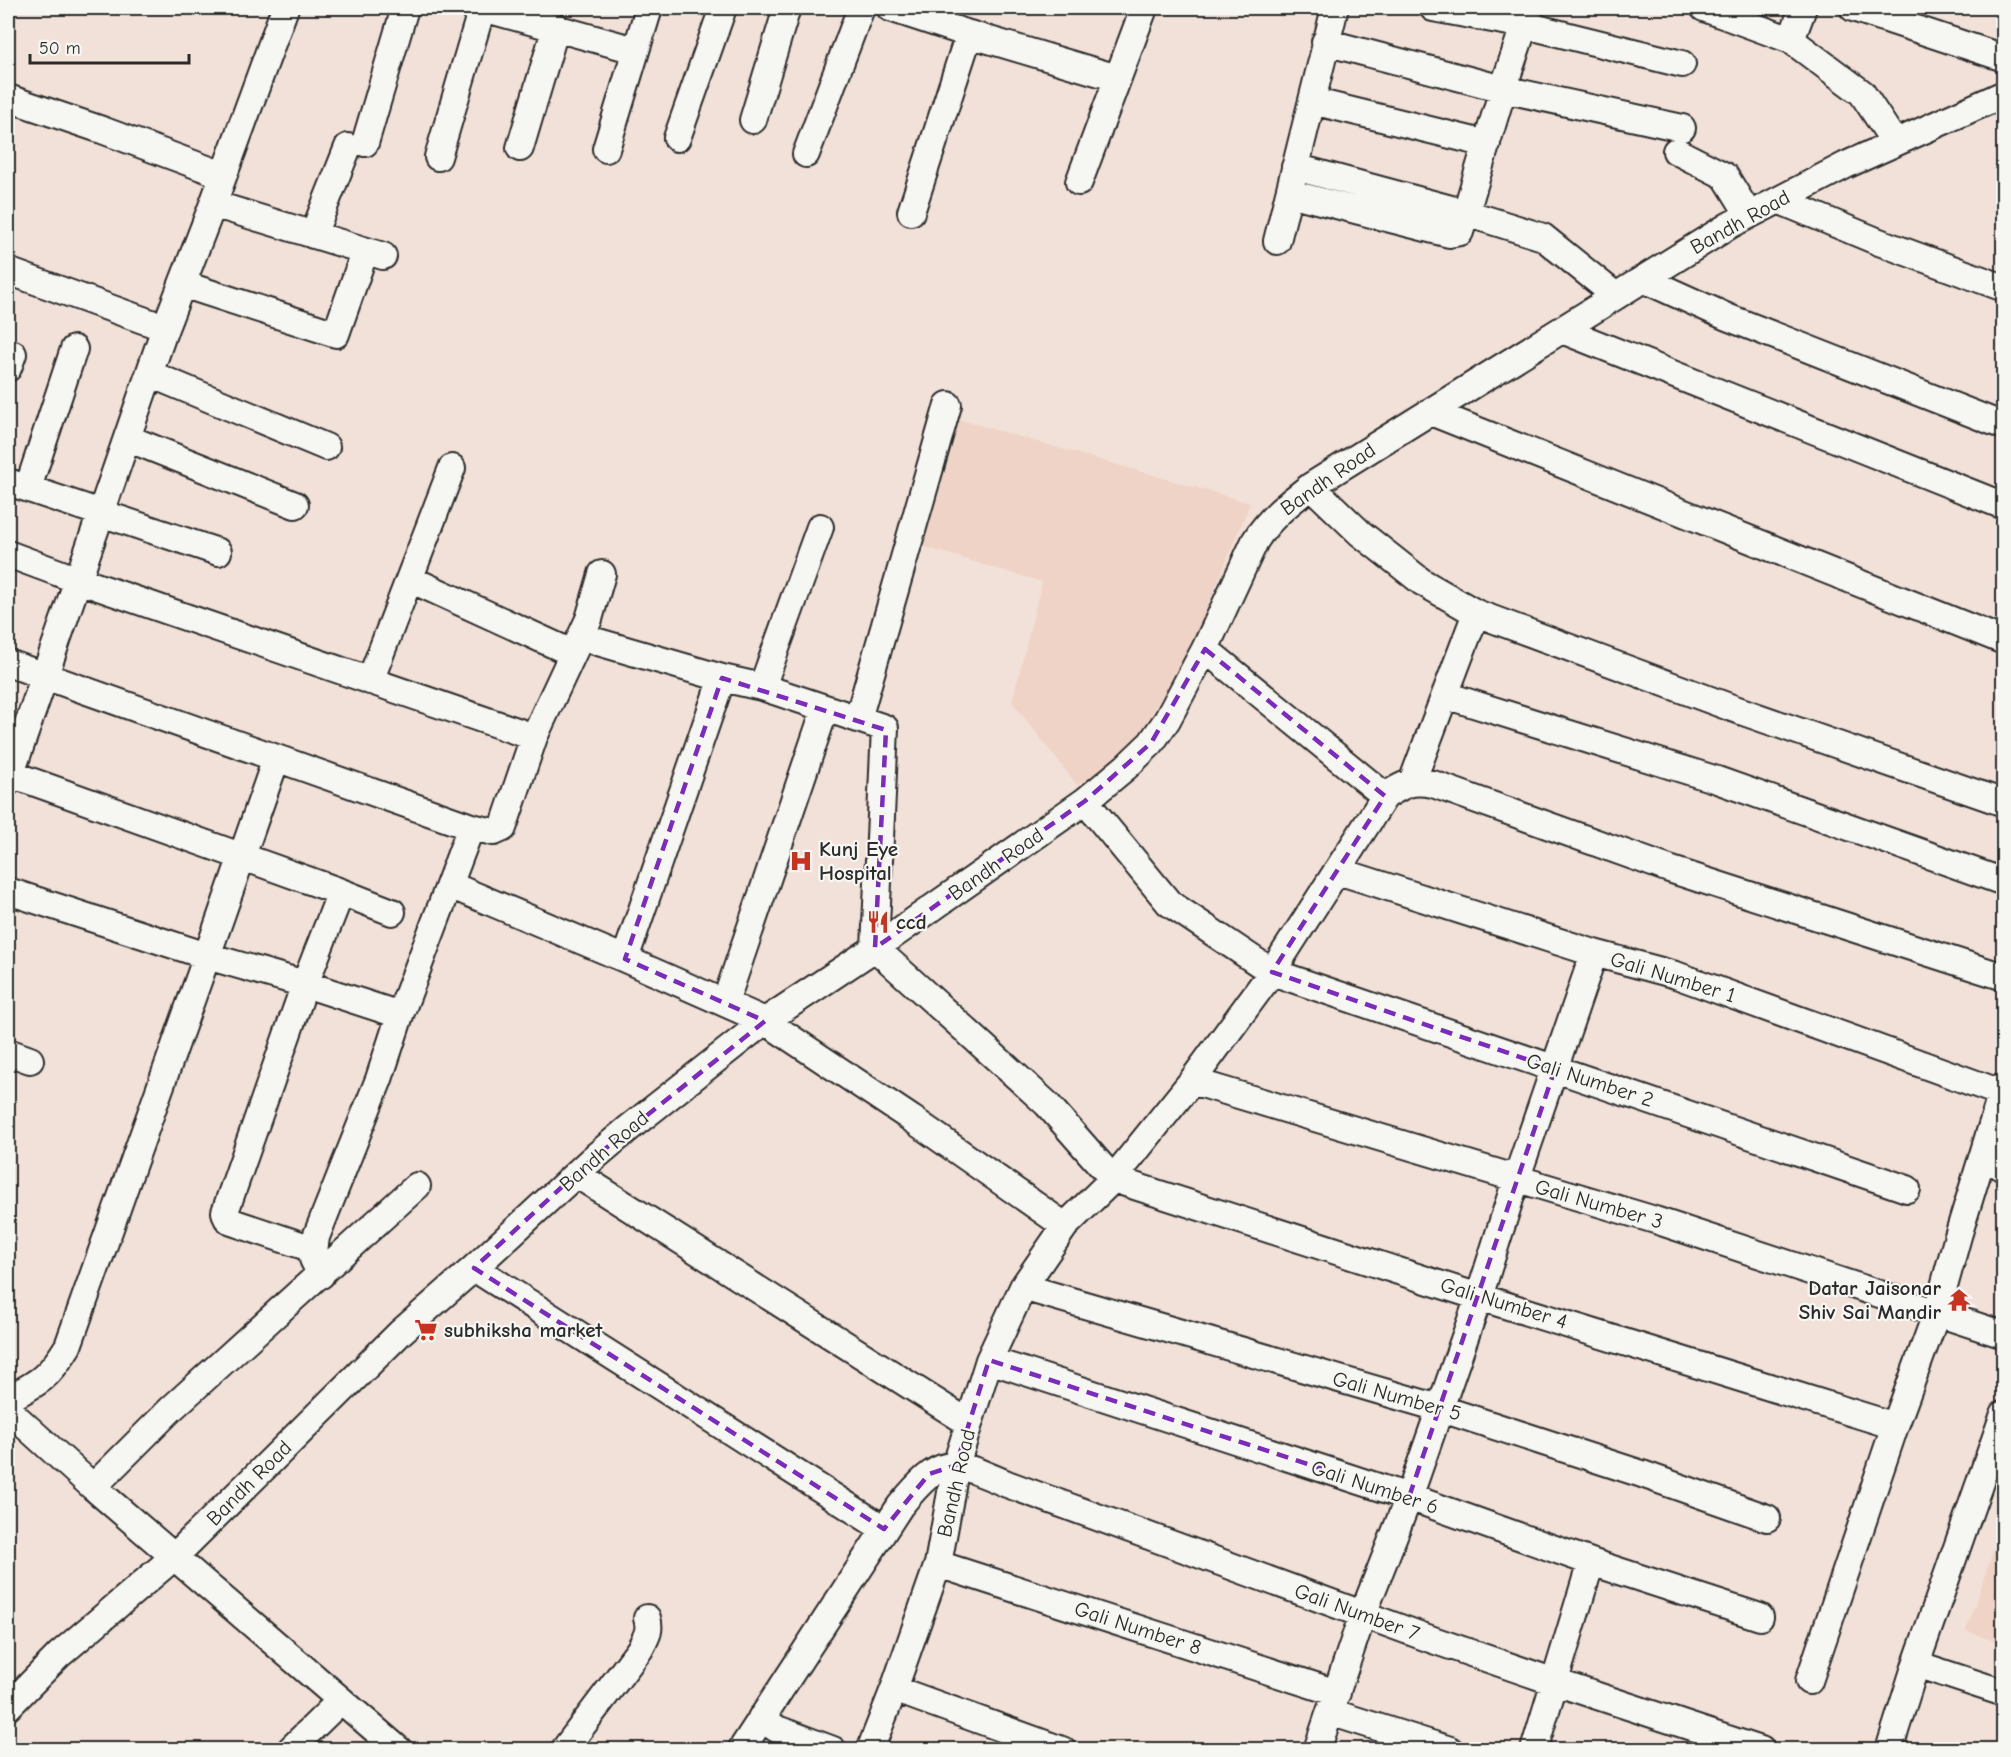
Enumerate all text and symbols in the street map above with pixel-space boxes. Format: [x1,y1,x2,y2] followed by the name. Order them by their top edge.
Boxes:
[30,27,189,65] scale bar
[39,38,81,59] text: 50 m
[1686,185,1794,259] street label: Bandh Road
[1276,438,1380,520] street label: Bandh Road
[944,823,1048,905] street label: Bandh Road
[819,837,898,885] place label: Kunj Eye Hospital
[788,848,814,874] hospital icon: Kunj Eye Hospital
[865,909,891,935] restaurant icon: ccd
[896,910,927,934] place label: ccd
[1608,947,1738,1007] street label: Gali Number 1
[1523,1048,1657,1112] street label: Gali Number 2
[555,1106,653,1196] street label: Bandh Road
[1532,1174,1666,1234] street label: Gali Number 3
[1438,1272,1570,1334] street label: Gali Number 4
[1799,1276,1942,1324] place label: Datar Jaisonar Shiv Sai Mandir
[1946,1287,1972,1313] temple icon: Datar Jaisonar Shiv Sai Mandir
[413,1317,439,1343] supermarket icon: subhiksha market
[444,1318,603,1342] place label: subhiksha market
[1330,1366,1464,1426] street label: Gali Number 5
[932,1427,980,1539] street label: Bandh Road
[202,1436,296,1530] street label: Bandh Road
[1308,1455,1442,1519] street label: Gali Number 6
[1291,1578,1423,1646] street label: Gali Number 7
[1071,1596,1205,1660] street label: Gali Number 8

